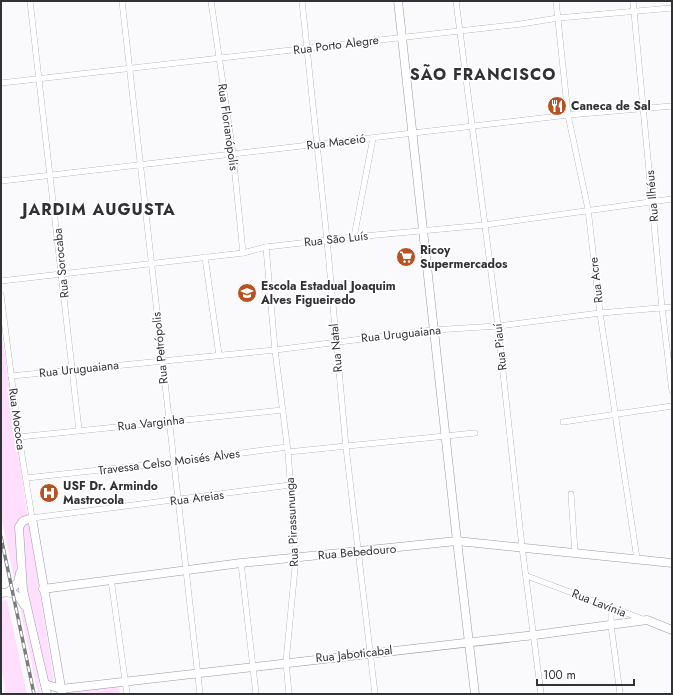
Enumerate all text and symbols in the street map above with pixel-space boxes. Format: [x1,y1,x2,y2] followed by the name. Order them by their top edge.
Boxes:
[292,31,380,59] street label: Rua Porto Alegre
[410,63,556,86] district label: SÃO FRANCISCO
[213,82,243,172] street label: Rua Florianópolis
[546,95,568,117] restaurant icon: Caneca de Sal
[571,97,651,115] place label: Caneca de Sal
[305,129,367,155] street label: Rua Maceió
[641,169,663,223] street label: Rua Ilhéus
[19,198,176,221] district label: JARDIM AUGUSTA
[48,227,74,299] street label: Rua Sorocaba
[303,227,369,251] street label: Rua São Luís
[420,241,508,273] place label: Ricoy Supermercados
[395,246,417,268] supermarket icon: Ricoy Supermercados
[584,256,608,304] street label: Rua Acre
[260,277,396,309] place label: Escola Estadual Joaquim Alves Figueiredo
[236,282,258,304] school or university icon: Escola Estadual Joaquim Alves Figueiredo
[147,311,173,385] street label: Rua Petrópolis
[360,321,442,347] street label: Rua Uruguaiana
[488,322,511,371] street label: Rua Piauí
[325,323,347,373] street label: Rua Natal
[38,356,120,382] street label: Rua Uruguaiana
[4,387,30,451] street label: Rua Mococa
[117,411,186,435] street label: Rua Varginha
[97,444,241,480] street label: Travessa Celso Moisés Alves
[63,477,158,509] place label: USF Dr. Armindo Mastrocola
[281,477,303,567] street label: Rua Pirassununga
[38,482,60,504] hospital icon: USF Dr. Armindo Mastrocola
[169,486,225,510] street label: Rua Areias
[317,540,397,564] street label: Rua Bebedouro
[569,584,629,622] street label: Rua Lavínia
[315,641,393,667] street label: Rua Jaboticabal
[537,661,634,687] scale bar
[543,666,576,684] text: 100 m

